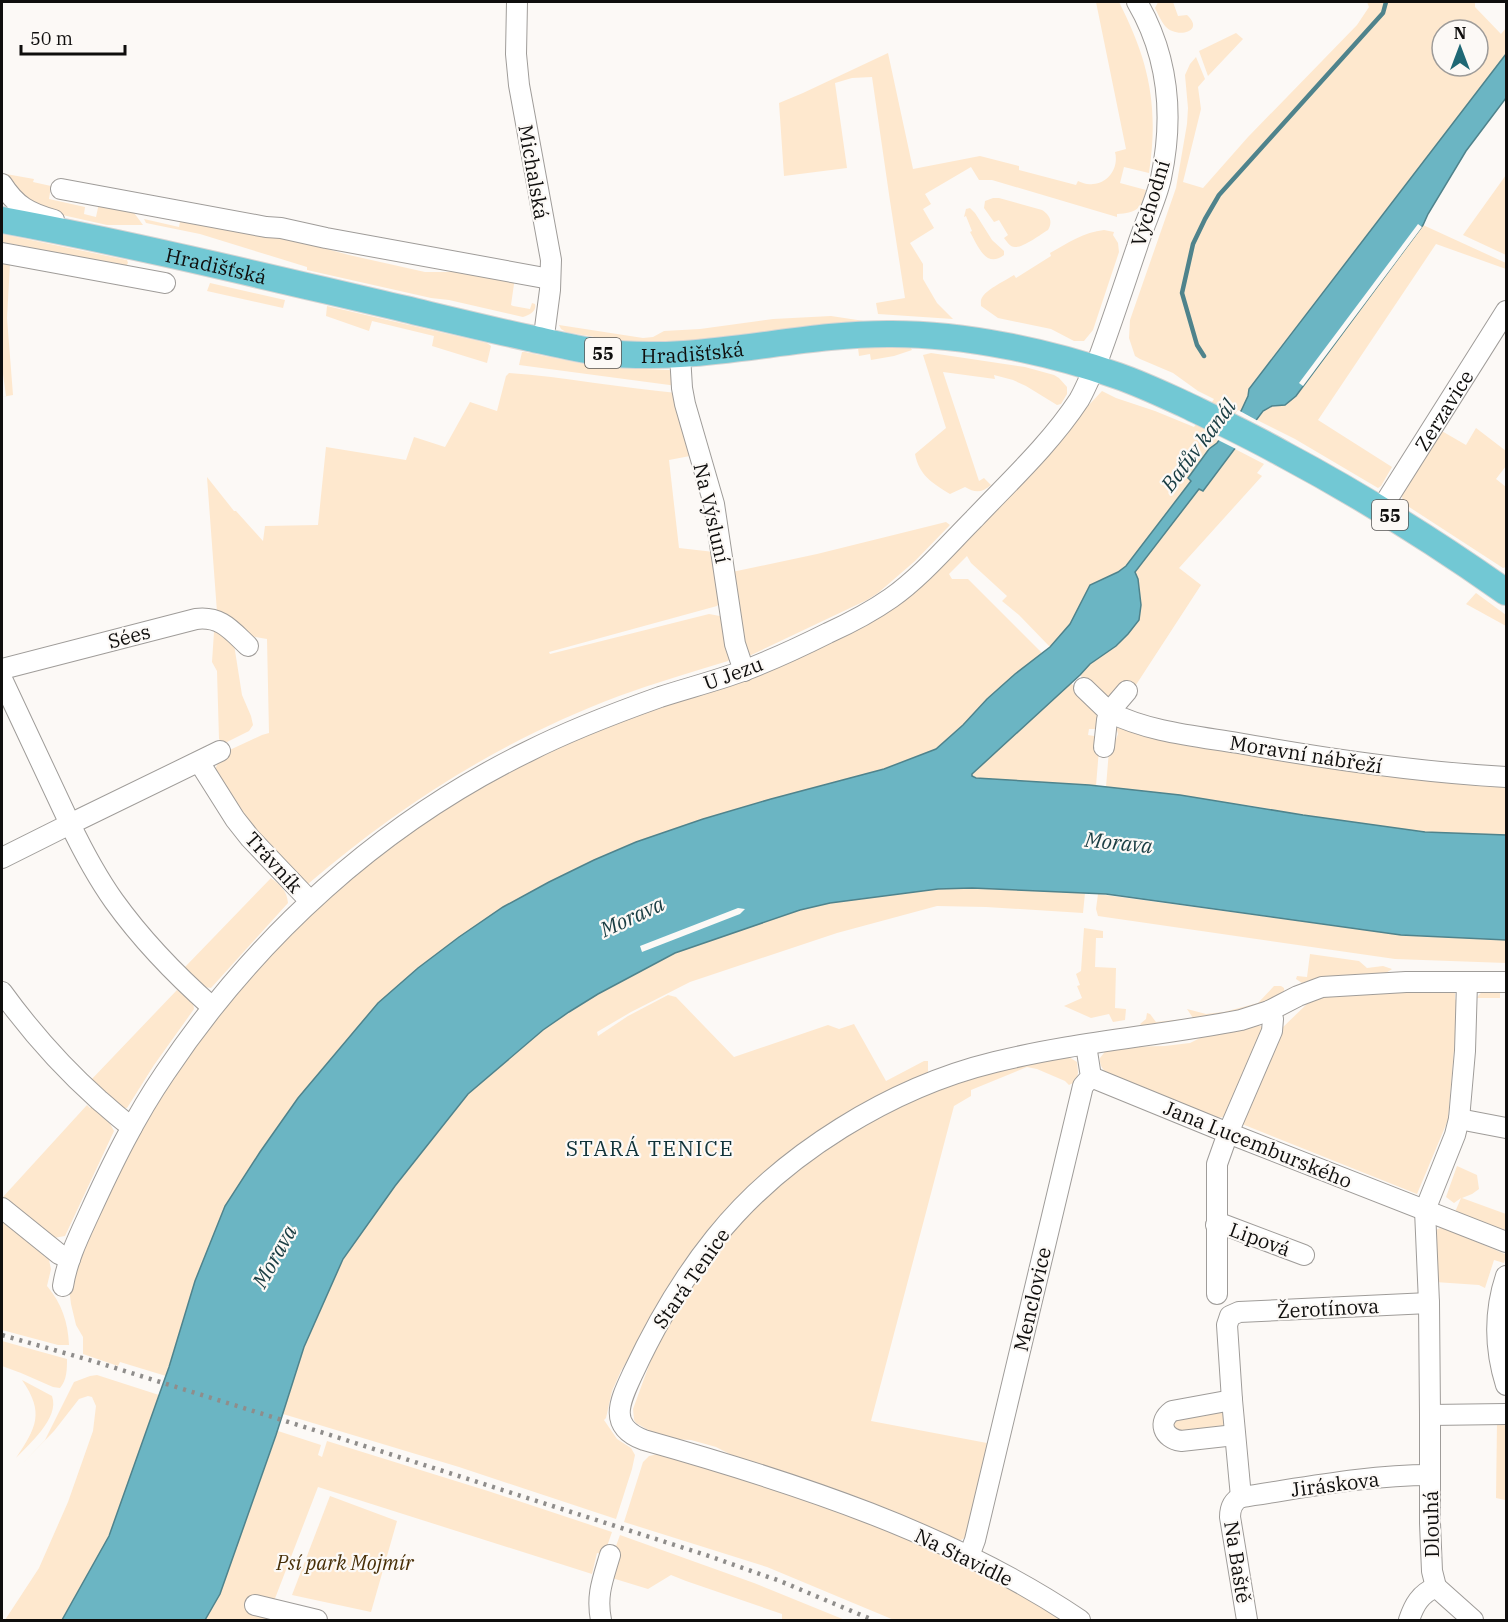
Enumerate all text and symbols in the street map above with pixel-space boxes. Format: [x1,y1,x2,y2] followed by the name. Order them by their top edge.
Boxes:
[21,18,124,56] scale bar
[1430,18,1490,78] north arrow
[1454,23,1466,43] text: N
[30,27,73,50] text: 50 m
[512,122,556,222] street label: Michalská
[1124,156,1176,250] street label: Východní
[163,241,270,290] street label: Hradišťská
[641,334,745,369] street label: Hradišťská
[585,338,621,368] road number: 55
[1408,364,1479,456] street label: Zerzavice
[1153,392,1243,498] water label: Baťův kanál
[687,460,737,566] street label: Na Výsluní
[1372,500,1408,530] road number: 55
[105,617,153,655] street label: Sées
[700,650,766,696] street label: U Jezu
[1228,729,1384,779] street label: Moravní nábřeží
[1083,824,1155,860] water label: Morava
[239,826,309,899] street label: Trávník
[594,889,669,943] water label: Morava
[1160,1094,1356,1194] street label: Jana Lucemburského
[566,1134,734,1162] district label: STARÁ TENICE
[1226,1216,1294,1262] street label: Lipová
[245,1219,303,1293] water label: Morava
[646,1222,736,1334] street label: Stará Tenice
[1007,1244,1057,1354] street label: Menclovice
[1276,1292,1380,1324] street label: Žerotínova
[1289,1465,1381,1503] street label: Jiráskova
[1417,1490,1445,1558] street label: Dlouhá
[1218,1519,1258,1605] street label: Na Baště
[910,1522,1018,1592] street label: Na Stavidle
[275,1549,415,1576] park label: Psí park Mojmír

